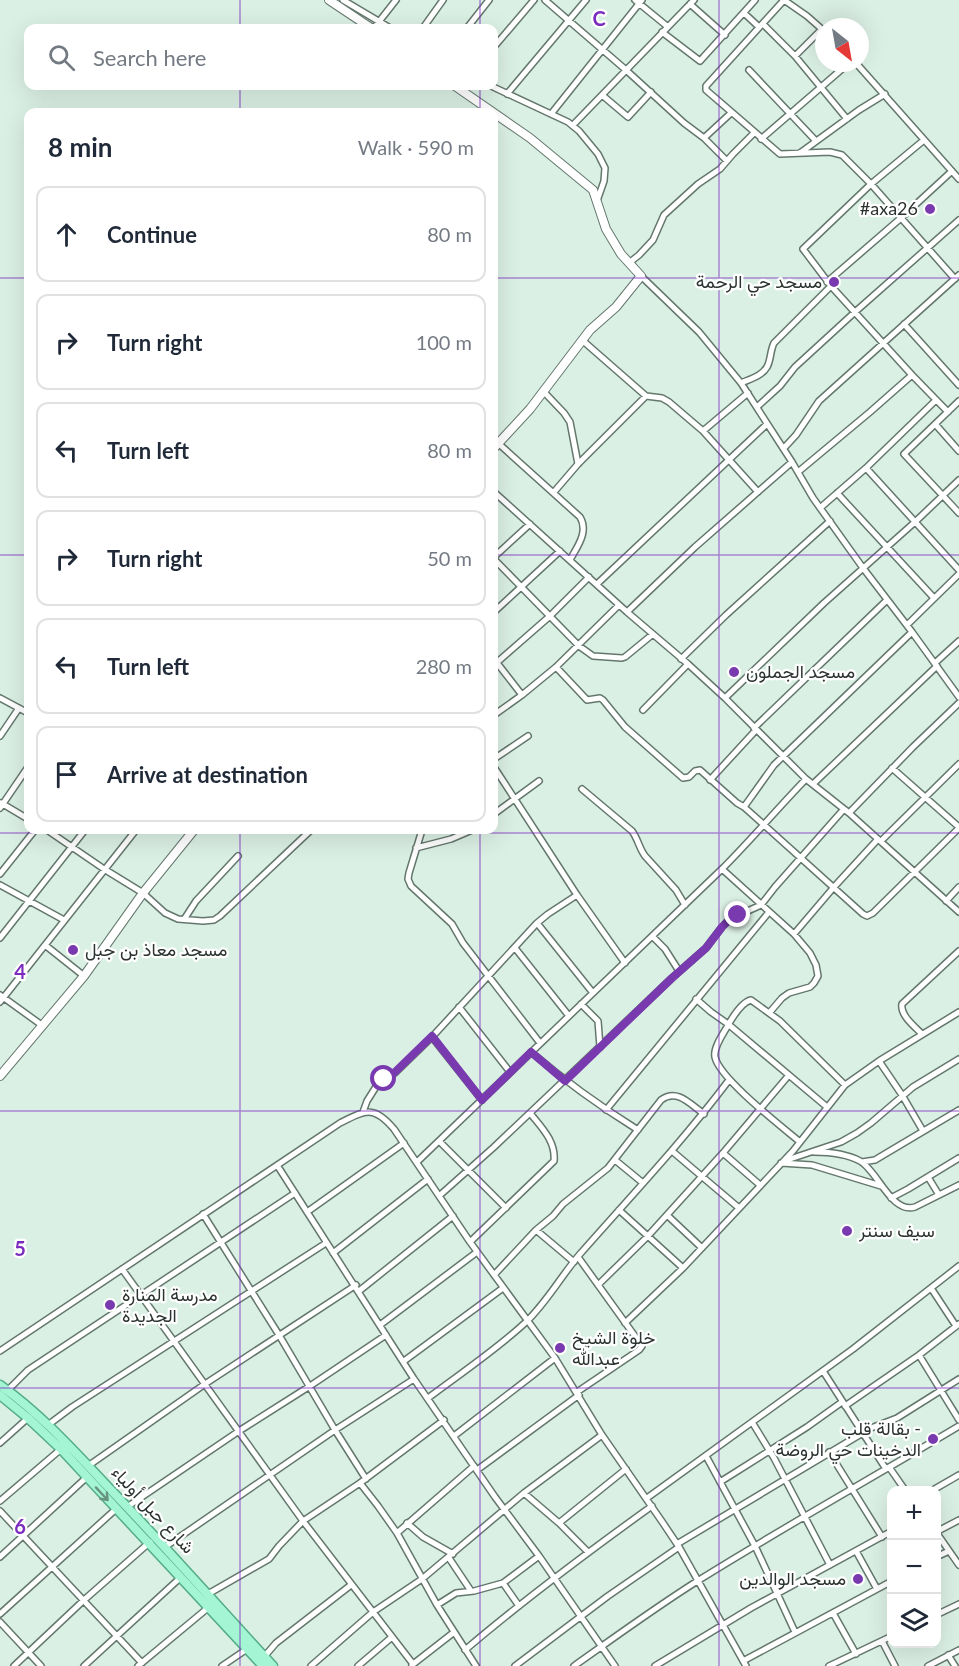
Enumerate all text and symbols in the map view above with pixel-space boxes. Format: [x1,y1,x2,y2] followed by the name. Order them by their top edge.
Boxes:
[592,6,606,30] text: C
[815,18,869,72] north arrow
[24,24,498,90] search box
[45,41,78,74] icon: search
[93,44,206,71] text: Search here
[48,131,112,163] text: 8 min
[358,135,474,159] text: Walk · 590 m
[860,197,918,219] place label: #axa26
[923,202,937,216] marker: #axa26
[50,218,83,251] icon: ahead
[107,221,197,248] text: Continue
[427,222,472,246] text: 80 m
[696,270,822,297] place label: مسجد حي الرحمة
[827,275,841,289] marker: مسجد حي الرحمة
[50,326,83,359] icon: right
[107,329,202,356] text: Turn right
[416,330,472,354] text: 100 m
[50,434,83,467] icon: left
[107,437,189,464] text: Turn left
[427,438,472,462] text: 80 m
[50,542,83,575] icon: right
[107,545,202,572] text: Turn right
[427,546,472,570] text: 50 m
[50,650,83,683] icon: left
[107,653,189,680] text: Turn left
[416,654,472,678] text: 280 m
[746,660,855,683] place label: مسجد الجملون
[727,665,741,679] marker: مسجد الجملون
[50,758,83,791] icon: arrive
[107,761,308,788] text: Arrive at destination
[724,901,750,927] route end
[85,938,227,961] place label: مسجد معاذ بن جبل
[66,943,80,957] marker: مسجد معاذ بن جبل
[14,959,26,983] text: 4
[370,1065,396,1091] route start
[858,1219,935,1242] place label: سيف سنتر
[840,1224,854,1238] marker: سيف سنتر
[14,1236,26,1260] text: 5
[122,1283,218,1326] place label: مدرسة المنارة الجديدة
[103,1298,117,1312] marker: مدرسة المنارة الجديدة
[572,1326,655,1369] place label: خلوة الشيخ عبدالله
[553,1341,567,1355] marker: خلوة الشيخ عبدالله
[776,1417,921,1465] place label: بقالة قلب - الدخينات حي الروضة
[926,1432,940,1446] marker: بقالة قلب - الدخينات حي الروضة
[106,1461,200,1559] street label: شارع جبل أولياء
[95,1486,109,1501] one-way arrow
[887,1486,941,1648] map controls
[887,1486,941,1540] button: +
[14,1514,26,1538] text: 6
[887,1540,941,1594] button: −
[739,1567,846,1590] place label: مسجد الوالدين
[851,1572,865,1586] marker: مسجد الوالدين
[887,1594,941,1648] button: layers

